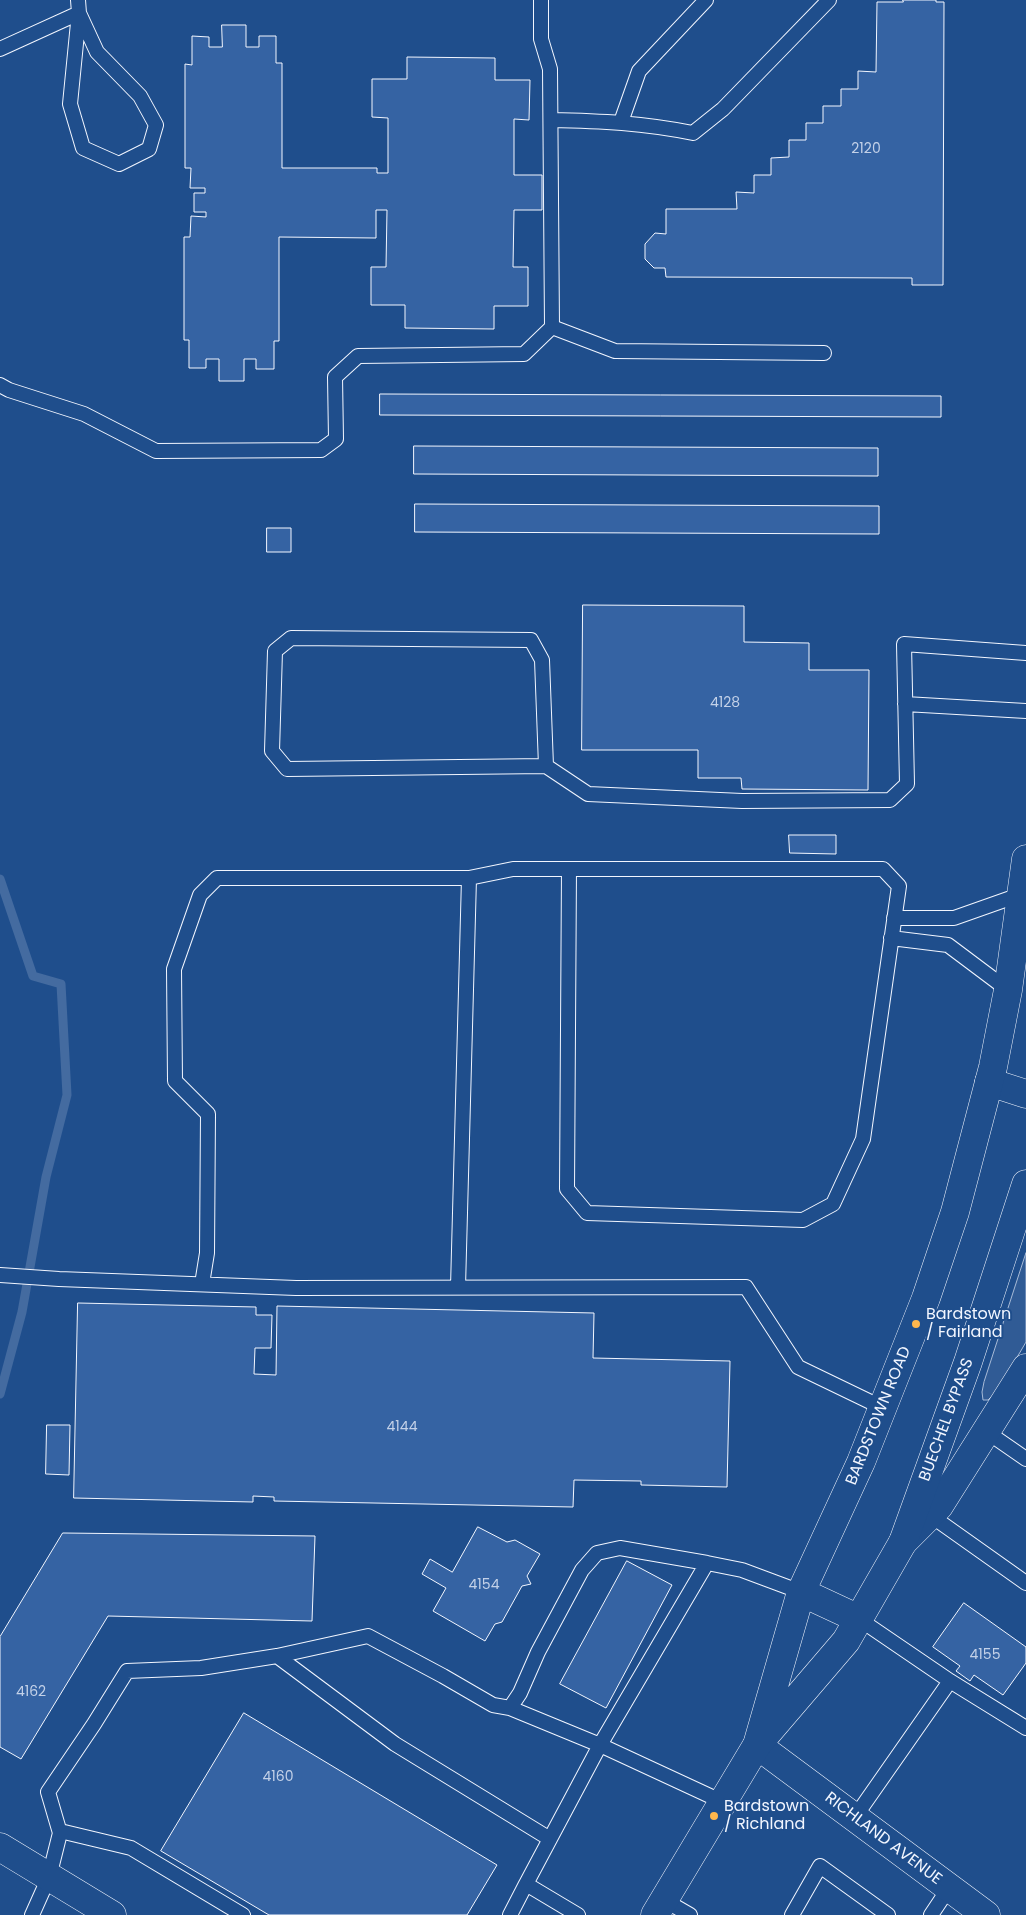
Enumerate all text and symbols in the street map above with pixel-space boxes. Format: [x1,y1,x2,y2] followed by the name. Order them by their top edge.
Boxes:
[851,141,881,157] house number: 2120
[710,695,740,711] house number: 4128
[926,1305,1011,1343] place label: Bardstown / Fairland
[910,1318,922,1330] marker: Bardstown / Fairland
[842,1344,916,1488] street label: BARDSTOWN ROAD
[916,1356,978,1484] street label: BUECHEL BYPASS
[387,1419,417,1435] house number: 4144
[469,1577,499,1593] house number: 4154
[970,1647,1000,1663] house number: 4155
[16,1684,46,1700] house number: 4162
[263,1769,293,1785] house number: 4160
[821,1789,945,1889] street label: RICHLAND AVENUE
[724,1797,809,1835] place label: Bardstown / Richland
[708,1810,720,1822] marker: Bardstown / Richland

